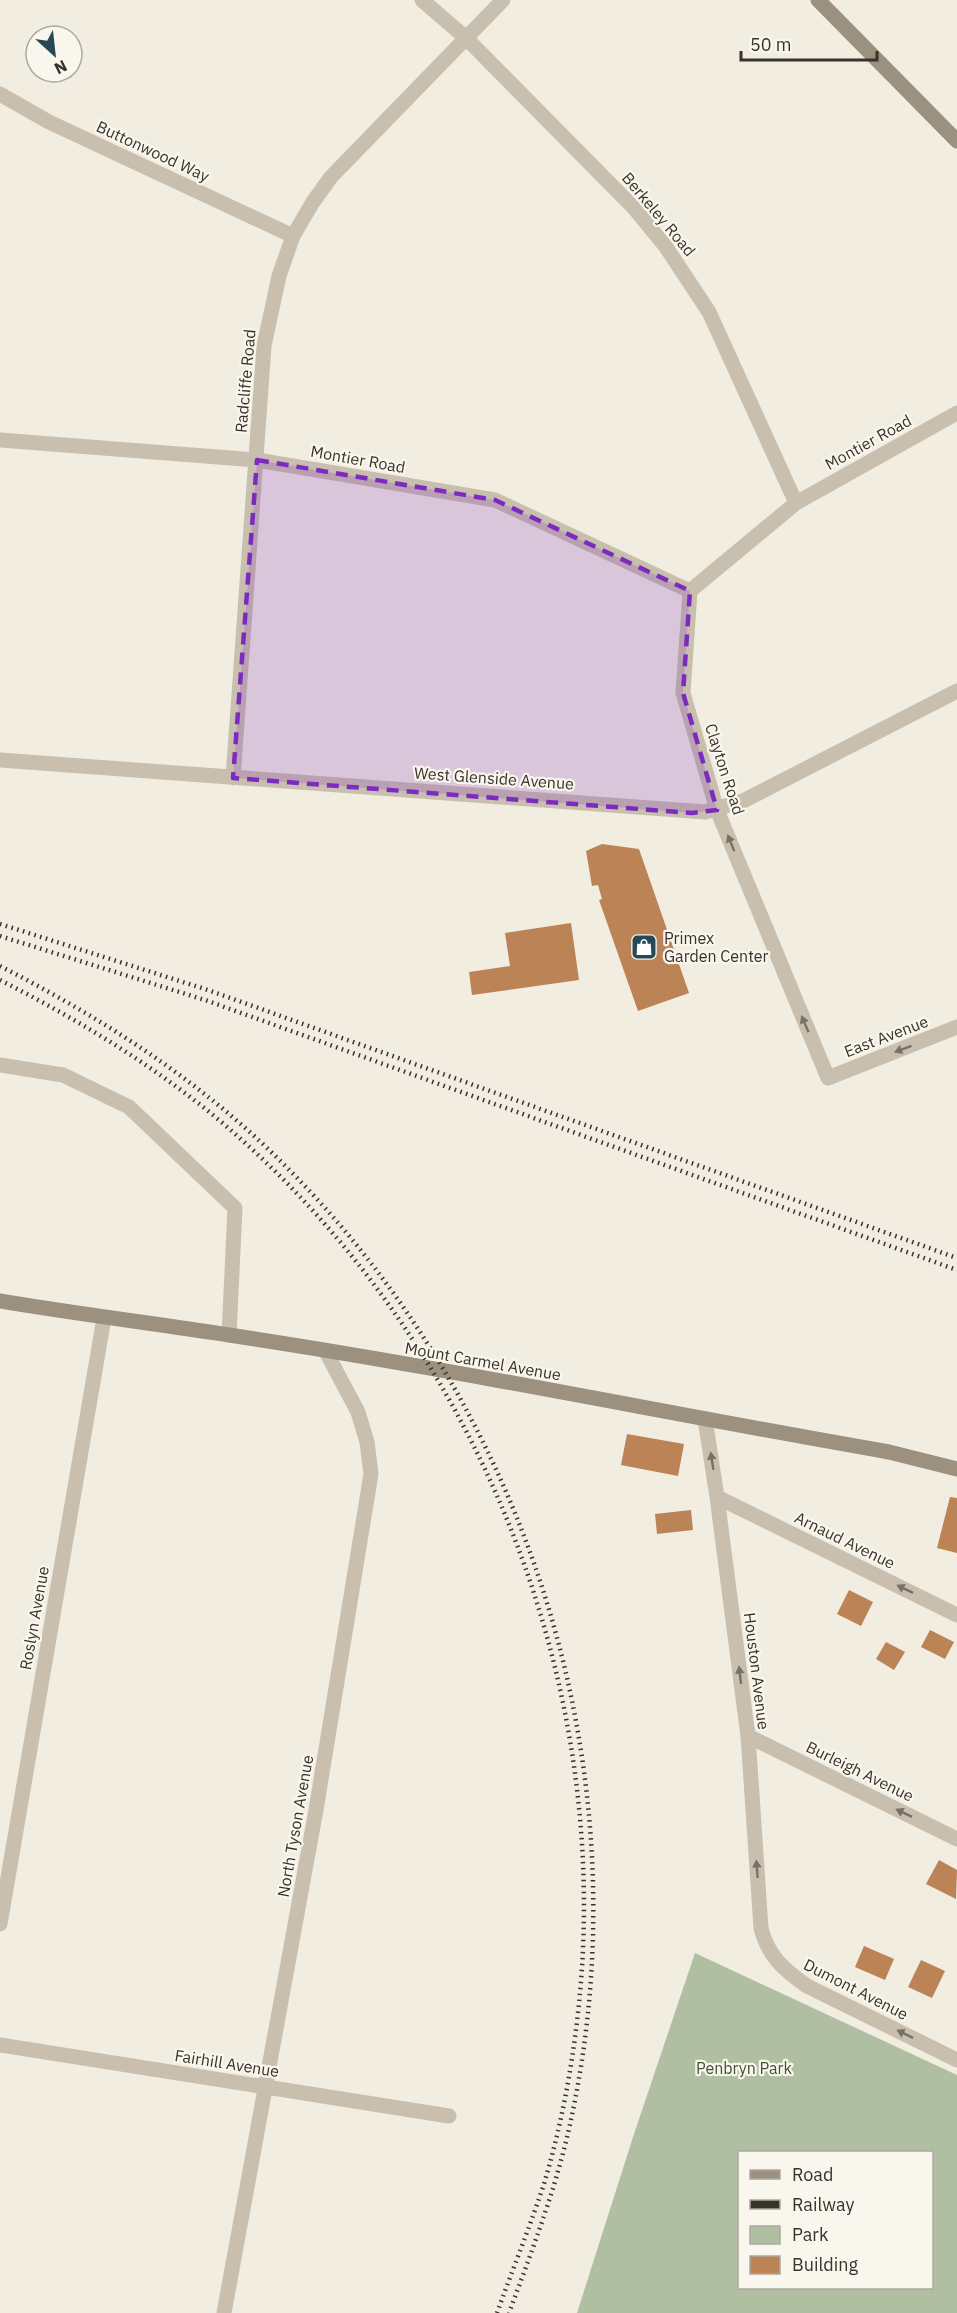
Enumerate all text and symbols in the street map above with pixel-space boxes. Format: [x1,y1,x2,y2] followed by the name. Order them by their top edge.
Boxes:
[24,24,84,84] north arrow
[741,24,878,62] scale bar
[750,33,792,56] text: 50 m
[51,56,71,79] text: N
[93,116,213,186] street label: Buttonwood Way
[618,168,700,260] street label: Berkeley Road
[231,328,259,434] street label: Radcliffe Road
[821,410,915,474] street label: Montier Road
[309,441,407,477] street label: Montier Road
[701,721,749,817] street label: Clayton Road
[413,762,575,794] street label: West Glenside Avenue
[726,834,736,852] one-way arrow
[664,928,769,966] place label: Primex Garden Center
[629,932,659,962] shop icon: Primex Garden Center
[841,1011,931,1061] street label: East Avenue
[800,1014,810,1032] one-way arrow
[893,1044,911,1054] one-way arrow
[403,1337,563,1385] street label: Mount Carmel Avenue
[707,1451,716,1470] one-way arrow
[791,1507,899,1573] street label: Arnaud Avenue
[15,1564,53,1672] street label: Roslyn Avenue
[896,1585,913,1594] one-way arrow
[740,1611,774,1731] street label: Houston Avenue
[735,1666,745,1685] one-way arrow
[803,1736,917,1806] street label: Burleigh Avenue
[273,1753,317,1899] street label: North Tyson Avenue
[896,1809,913,1818] one-way arrow
[752,1860,761,1879] one-way arrow
[800,1954,912,2024] street label: Dumont Avenue
[896,2029,913,2039] one-way arrow
[173,2045,281,2081] street label: Fairhill Avenue
[696,2058,792,2078] park label: Penbryn Park
[738,2151,933,2289] legend
[792,2163,833,2186] text: Road
[792,2193,854,2216] text: Railway
[792,2223,829,2246] text: Park
[792,2253,859,2276] text: Building

